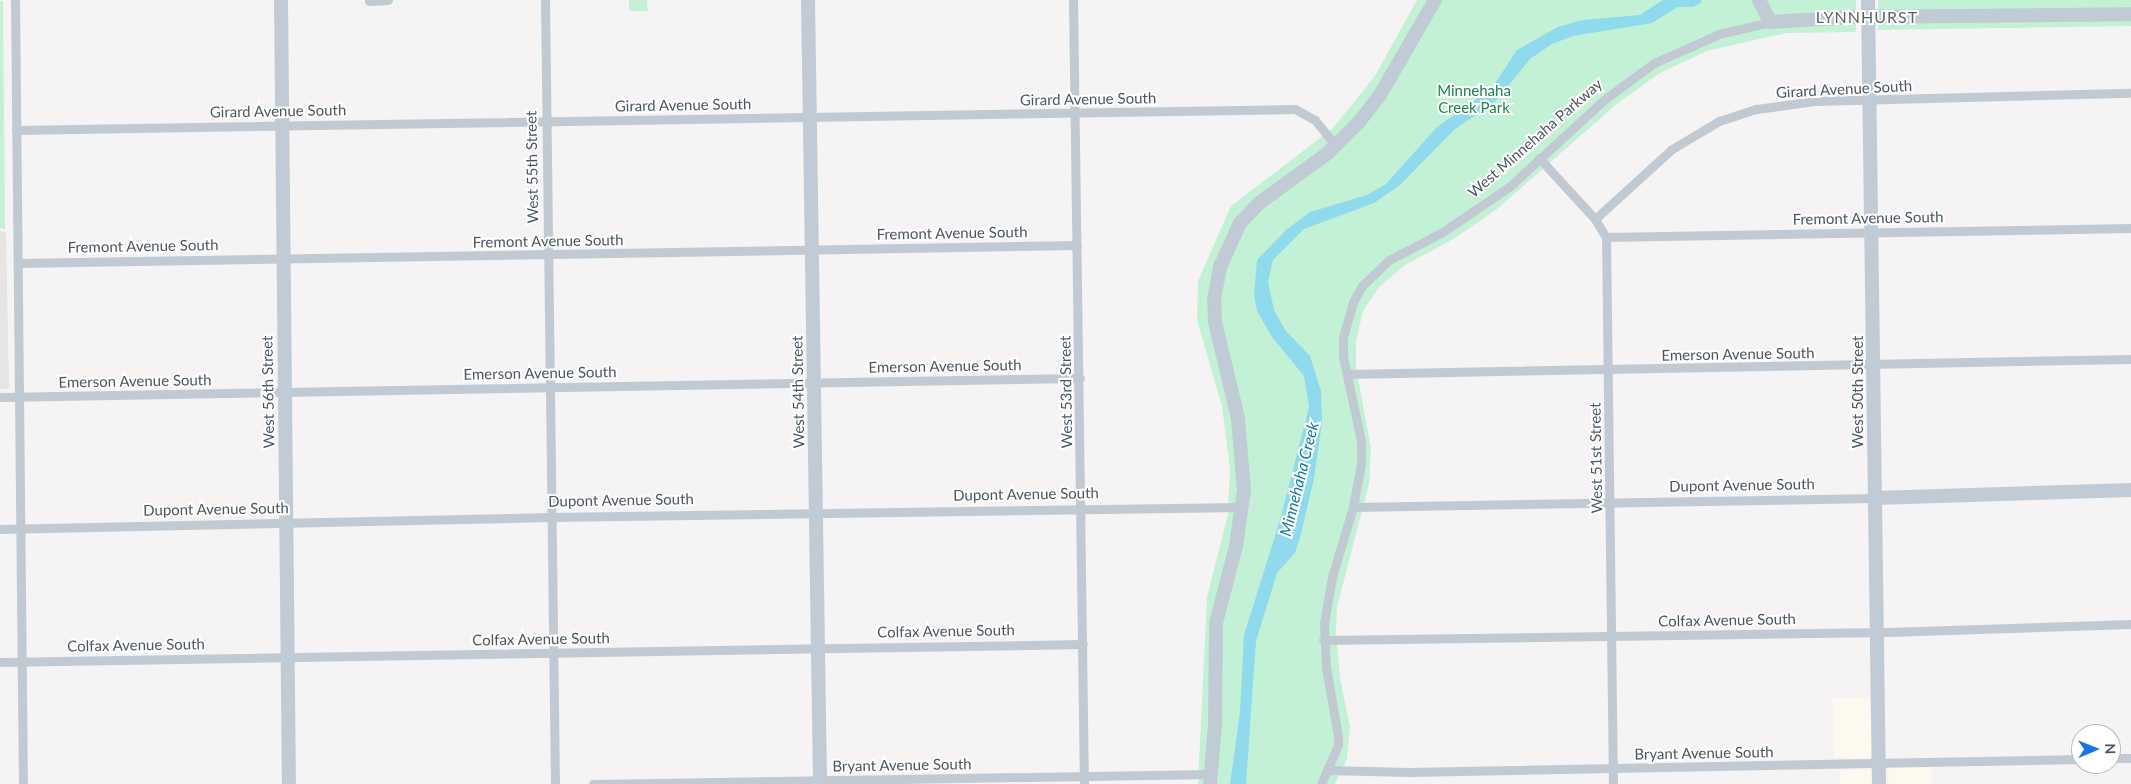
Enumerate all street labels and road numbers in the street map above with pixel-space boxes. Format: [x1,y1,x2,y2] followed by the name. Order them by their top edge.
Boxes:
[1464,75,1606,201] street label: West Minnehaha Parkway
[1775,76,1913,102] street label: Girard Avenue South
[1019,89,1157,109] street label: Girard Avenue South
[614,95,752,115] street label: Girard Avenue South
[209,101,347,121] street label: Girard Avenue South
[522,110,542,224] street label: West 55th Street
[1792,208,1944,228] street label: Fremont Avenue South
[876,223,1028,243] street label: Fremont Avenue South
[472,231,624,251] street label: Fremont Avenue South
[67,236,219,256] street label: Fremont Avenue South
[258,335,278,449] street label: West 56th Street
[788,335,808,449] street label: West 54th Street
[1056,336,1076,448] street label: West 53rd Street
[1849,336,1867,448] street label: West 50th Street
[1661,344,1815,364] street label: Emerson Avenue South
[868,356,1022,376] street label: Emerson Avenue South
[463,363,617,383] street label: Emerson Avenue South
[58,371,212,391] street label: Emerson Avenue South
[1586,402,1606,514] street label: West 51st Street
[1669,475,1815,495] street label: Dupont Avenue South
[953,484,1099,504] street label: Dupont Avenue South
[548,490,694,510] street label: Dupont Avenue South
[143,499,289,519] street label: Dupont Avenue South
[1658,610,1796,630] street label: Colfax Avenue South
[877,621,1015,641] street label: Colfax Avenue South
[472,629,610,649] street label: Colfax Avenue South
[67,635,205,655] street label: Colfax Avenue South
[1634,743,1774,763] street label: Bryant Avenue South
[832,755,972,775] street label: Bryant Avenue South

